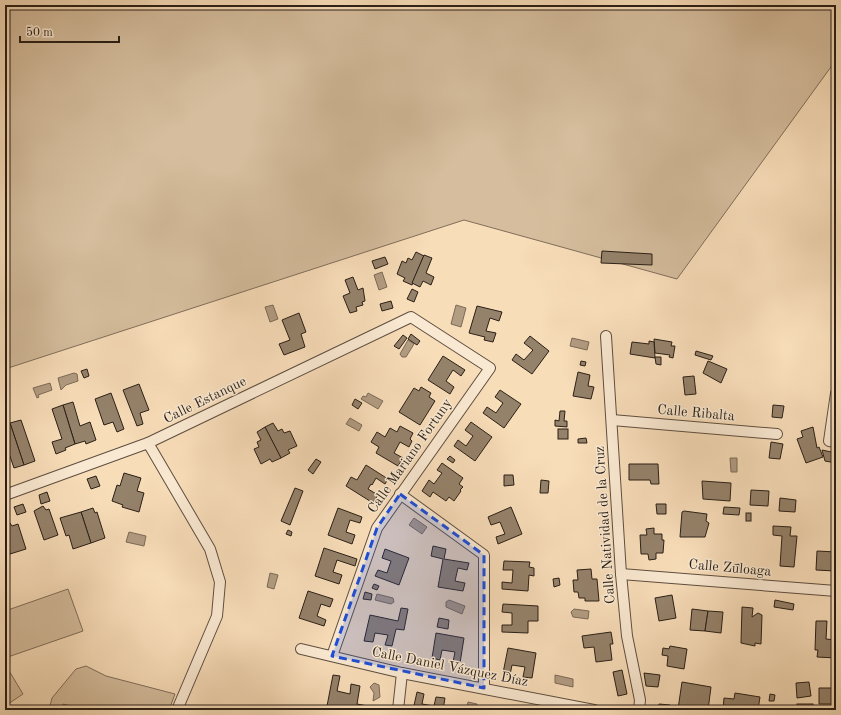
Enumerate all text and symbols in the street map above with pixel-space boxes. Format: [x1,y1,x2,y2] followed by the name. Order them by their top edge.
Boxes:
[20,18,119,44] scale bar
[26,26,53,39] text: 50 m
[161,374,249,426] street label: Calle Estanque
[365,396,455,516] street label: Calle Mariano Fortuny
[657,403,735,423] street label: Calle Ribalta
[592,446,618,604] street label: Calle Natividad de la Cruz
[688,557,772,579] street label: Calle Zuloaga
[371,645,529,689] street label: Calle Daniel Vázquez Díaz

